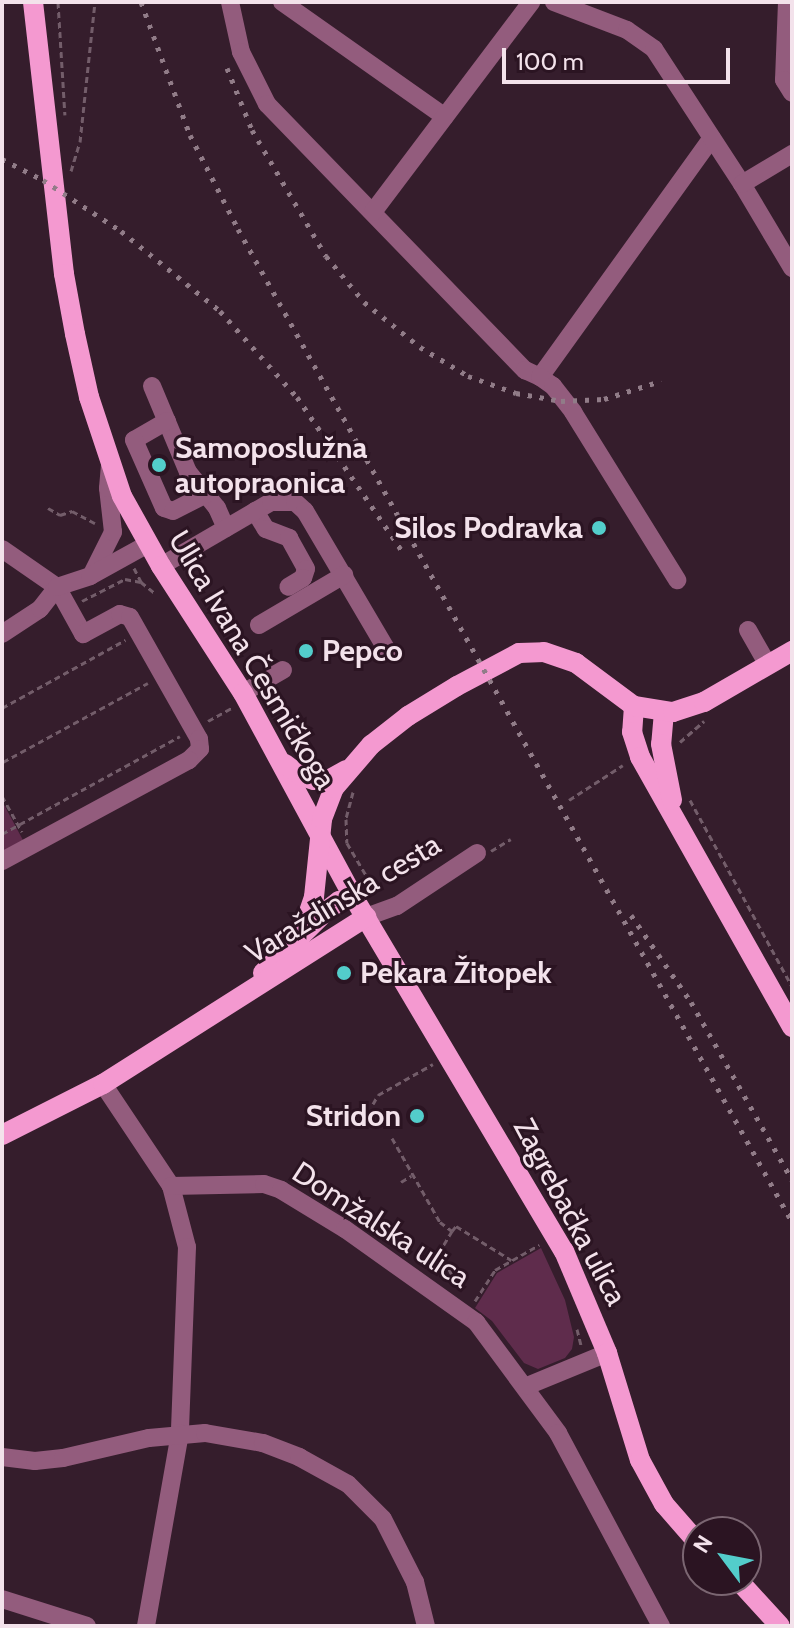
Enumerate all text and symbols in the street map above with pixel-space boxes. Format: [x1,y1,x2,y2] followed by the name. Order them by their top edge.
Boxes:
[506,32,734,82] scale bar
[516,47,584,76] text: 100 m
[175,430,367,500] place label: Samoposlužna autopraonica
[150,456,168,474] marker: Samoposlužna autopraonica
[394,510,583,546] place label: Silos Podravka
[590,519,608,537] marker: Silos Podravka
[161,524,343,796] street label: Ulica Ivana Česmičkoga
[322,633,403,669] place label: Pepco
[297,642,315,660] marker: Pepco
[239,827,447,971] street label: Varaždinska cesta
[360,955,552,991] place label: Pekara Žitopek
[335,964,353,982] marker: Pekara Žitopek
[306,1098,401,1134] place label: Stridon
[408,1107,426,1125] marker: Stridon
[506,1112,634,1312] street label: Zagrebačka ulica
[286,1154,476,1296] street label: Domžalska ulica
[682,1516,762,1596] north arrow
[687,1530,718,1558] text: N

